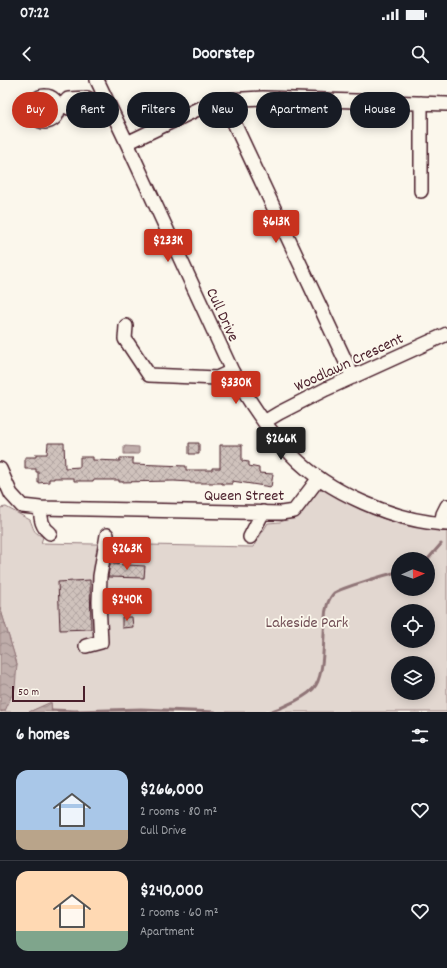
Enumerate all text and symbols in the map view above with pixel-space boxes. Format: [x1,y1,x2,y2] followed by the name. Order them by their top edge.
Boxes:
[20,3,50,25] text: 07:22
[192,42,255,67] text: Doorstep
[16,43,38,65] icon: back
[409,43,431,65] icon: search
[12,92,58,128] chip: Buy
[66,92,119,128] chip: Rent
[127,92,190,128] chip: Filters
[198,92,248,128] chip: New
[256,92,342,128] chip: Apartment
[350,92,410,128] chip: House
[248,210,304,244] pin: $613K
[262,213,290,232] text: $613K
[140,229,196,263] pin: $233K
[153,232,183,251] text: $233K
[199,284,244,346] street label: Cull Drive
[291,328,407,399] street label: Woodlawn Crescent
[208,371,264,405] pin: $330K
[220,374,252,393] text: $330K
[253,427,309,461] pin: $266K
[265,430,297,449] text: $266K
[204,485,284,508] street label: Queen Street
[99,537,155,571] pin: $263K
[112,540,142,559] text: $263K
[391,552,435,596] north arrow
[391,552,435,700] map controls
[99,588,155,622] pin: $240K
[112,591,142,610] text: $240K
[391,604,435,648] button: locate
[266,612,348,635] park label: Lakeside Park
[391,656,435,700] button: layers
[12,684,85,703] scale bar
[18,685,39,701] text: 50 m
[16,724,70,748] text: 6 homes
[409,725,431,747] icon: filters
[140,779,204,803] text: $266,000
[48,786,96,834] icon: home
[409,799,431,821] icon: heart
[140,803,217,822] text: 2 rooms · 80 m²
[140,822,186,841] text: Cull Drive
[140,880,203,904] text: $240,000
[48,887,96,935] icon: home
[409,900,431,922] icon: heart
[140,904,218,923] text: 2 rooms · 60 m²
[140,923,194,942] text: Apartment

